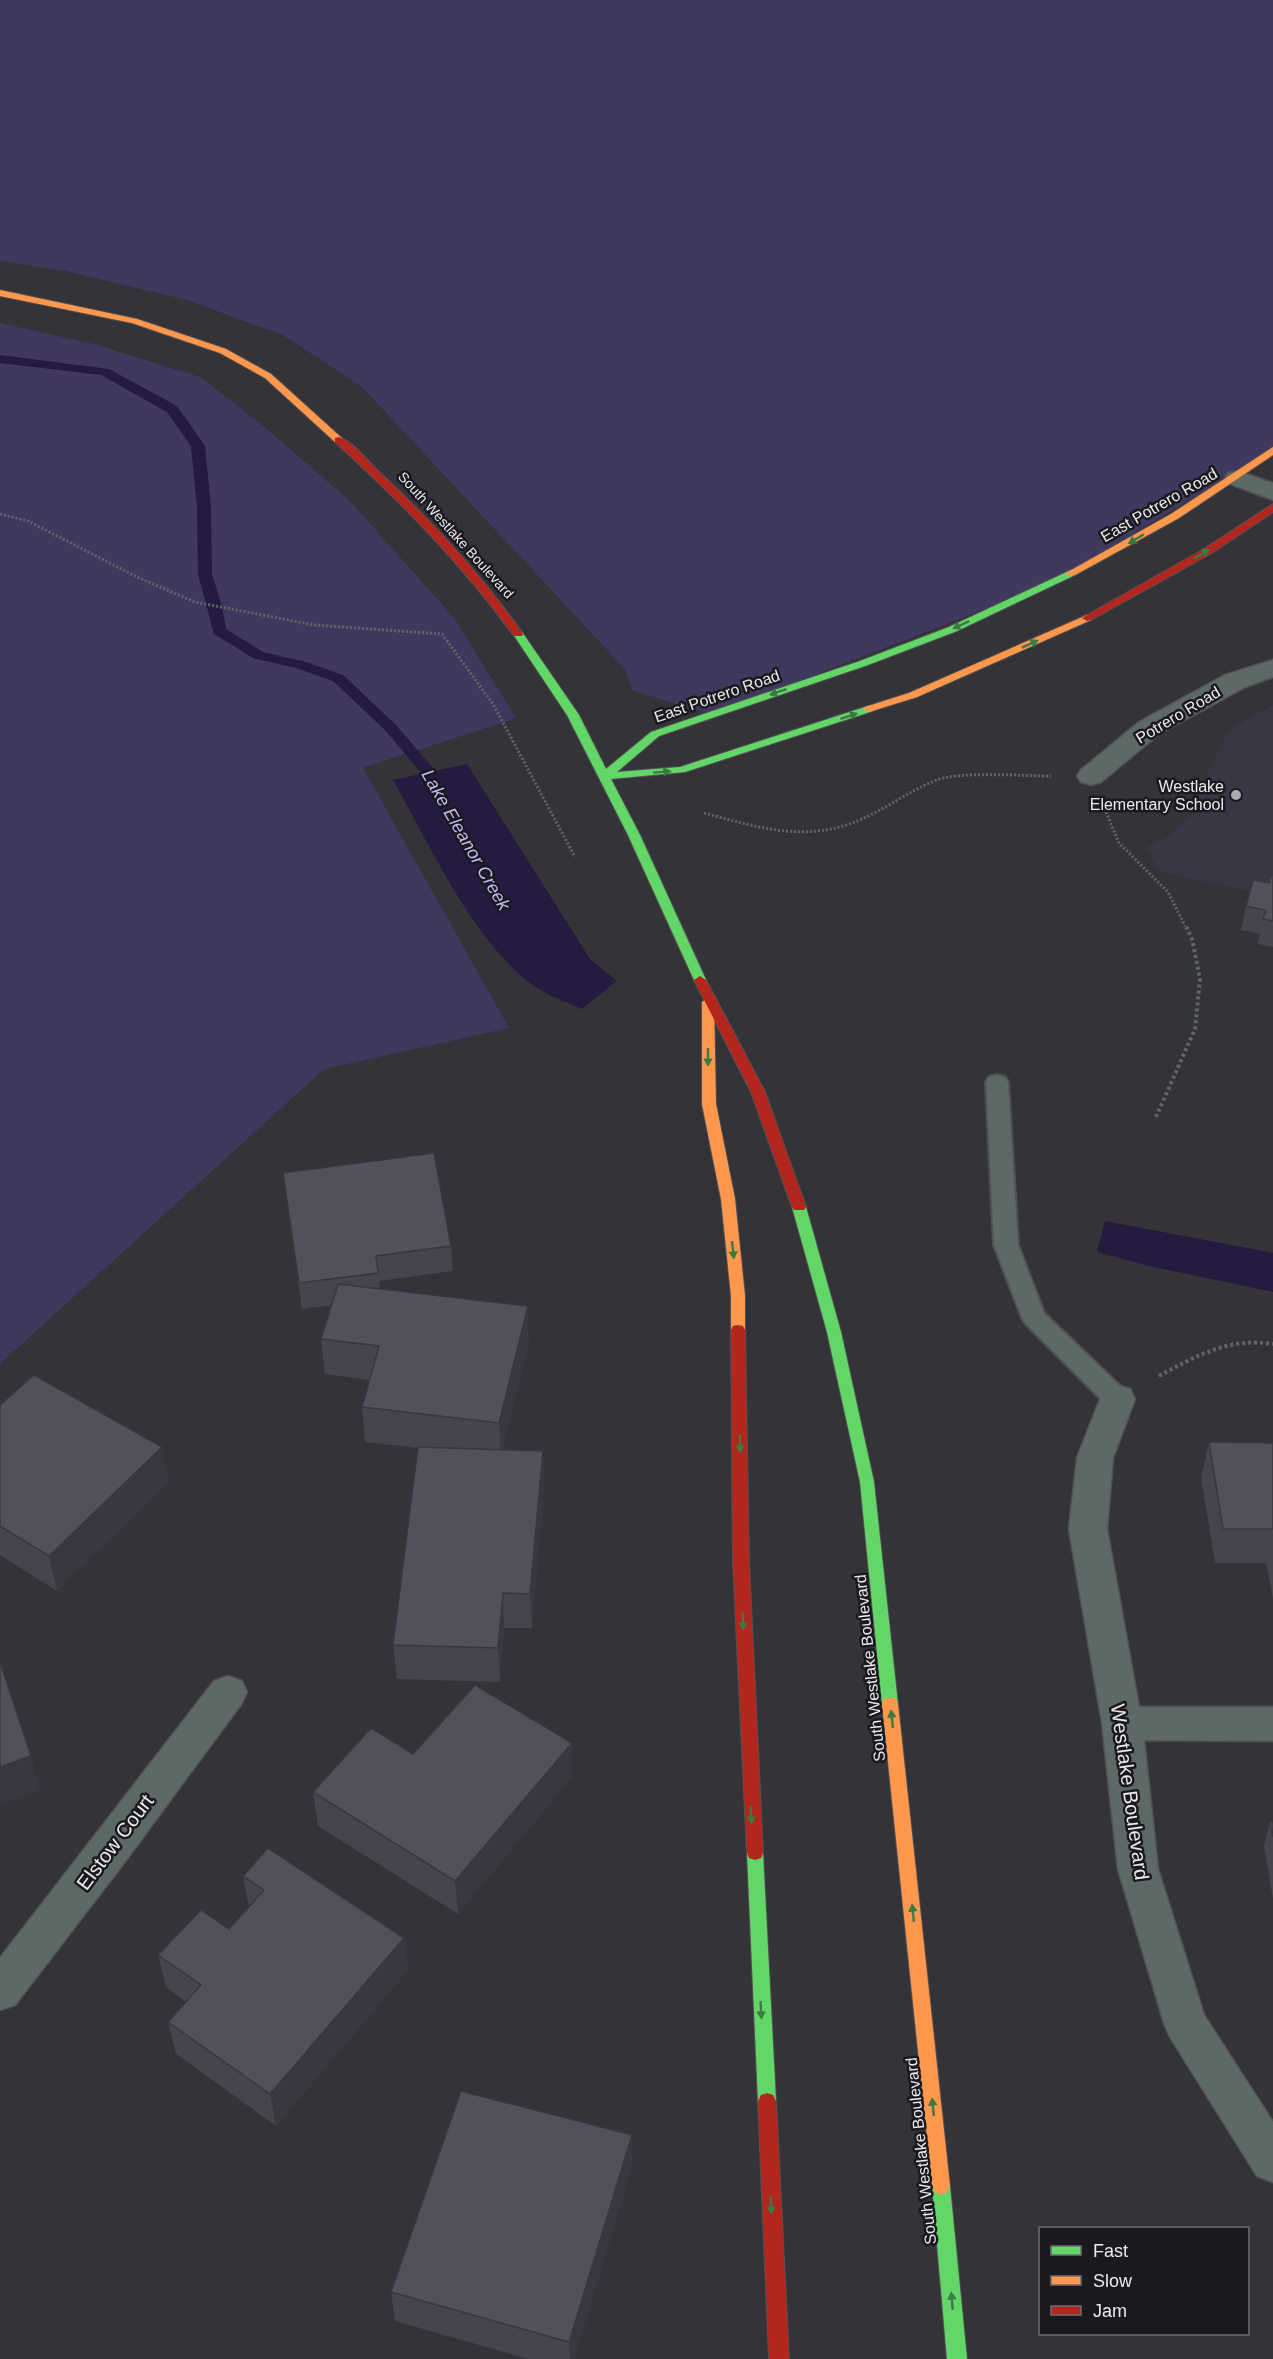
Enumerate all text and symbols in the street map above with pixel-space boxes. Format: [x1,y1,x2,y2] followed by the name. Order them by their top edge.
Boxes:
[1098,465,1220,545] street label: East Potrero Road
[395,468,517,602] street label: South Westlake Boulevard
[1127,534,1144,544] one-way arrow
[1194,548,1210,559] one-way arrow
[953,621,970,630] one-way arrow
[1021,640,1038,649] one-way arrow
[652,667,782,725] street label: East Potrero Road
[1133,683,1223,747] street label: Potrero Road
[769,688,787,698] one-way arrow
[840,711,858,720] one-way arrow
[418,766,515,915] water label: Lake Eleanor Creek
[653,767,672,776] one-way arrow
[1090,778,1224,813] place label: Westlake Elementary School
[1229,788,1243,802] marker: Westlake Elementary School
[703,1047,713,1066] one-way arrow
[728,1240,738,1259] one-way arrow
[735,1435,745,1454] one-way arrow
[852,1573,888,1763] street label: South Westlake Boulevard
[739,1611,748,1630] one-way arrow
[1107,1703,1153,1881] street label: Westlake Boulevard
[887,1709,897,1728] one-way arrow
[72,1790,158,1894] street label: Elstow Court
[747,1806,756,1825] one-way arrow
[908,1903,918,1922] one-way arrow
[757,2001,766,2020] one-way arrow
[903,2056,939,2246] street label: South Westlake Boulevard
[928,2097,938,2116] one-way arrow
[767,2195,776,2214] one-way arrow
[1039,2227,1249,2335] legend
[1093,2241,1128,2261] text: Fast
[1093,2271,1133,2291] text: Slow
[947,2291,957,2310] one-way arrow
[1093,2301,1127,2321] text: Jam

